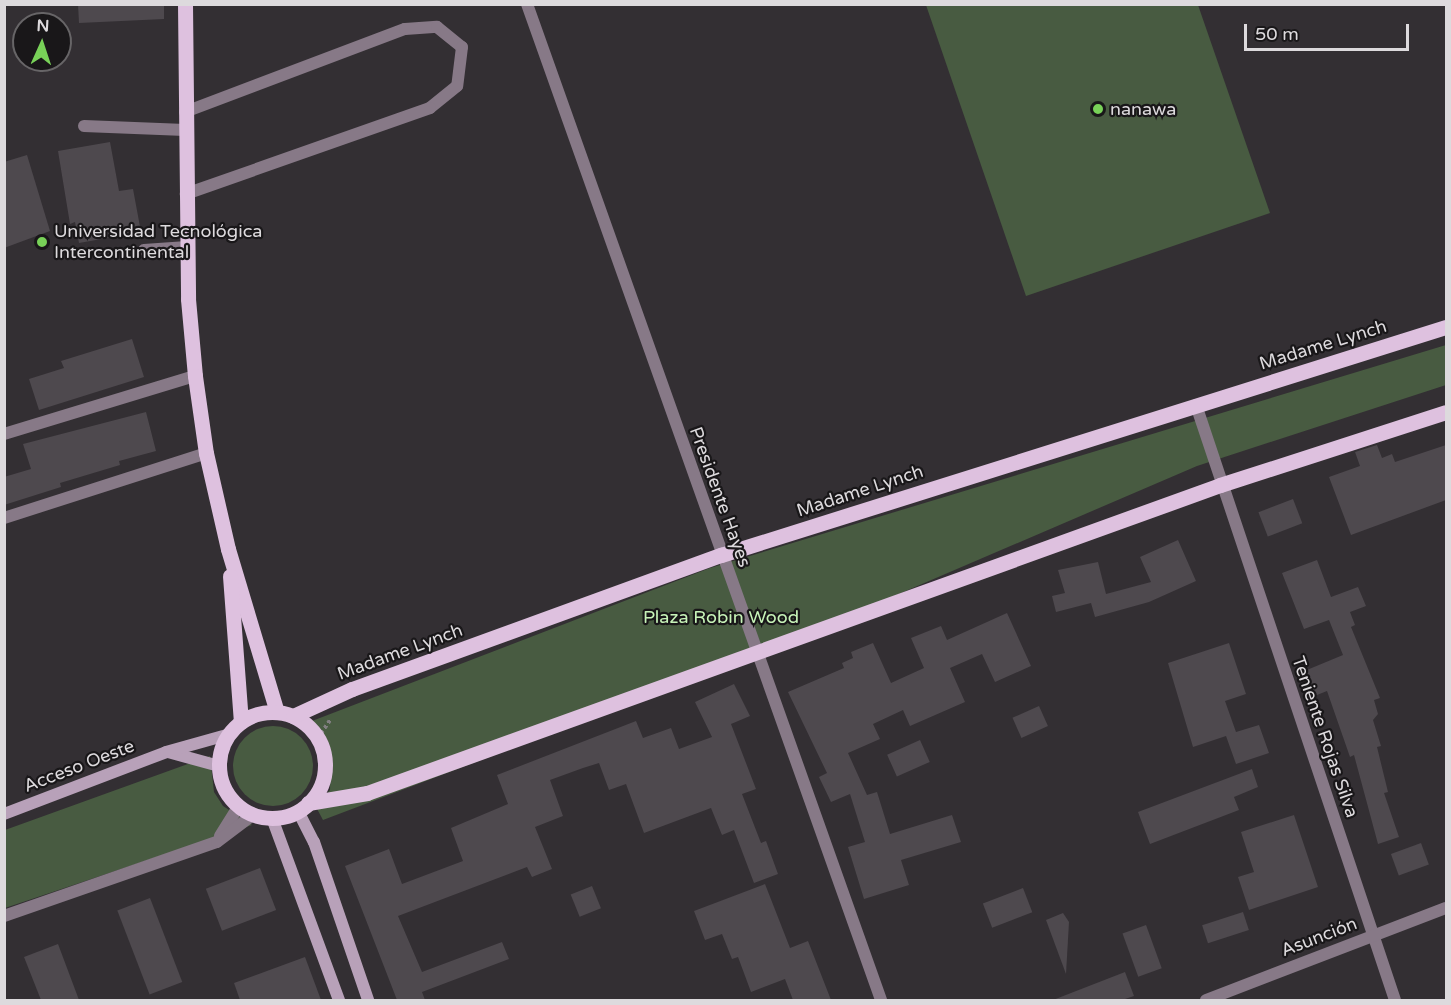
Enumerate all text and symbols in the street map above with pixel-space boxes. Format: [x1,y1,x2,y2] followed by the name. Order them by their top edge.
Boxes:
[12,12,72,72] north arrow
[1247,12,1412,50] scale bar
[36,16,50,36] text: N
[1255,23,1299,45] text: 50 m
[1110,98,1176,120] place label: nanawa
[1091,102,1105,116] marker: nanawa
[54,221,262,264] place label: Universidad Tecnológica Intercontinental
[35,235,49,249] marker: Universidad Tecnológica Intercontinental
[1257,315,1389,375] street label: Madame Lynch
[685,424,755,570] street label: Presidente Hayes
[794,460,926,522] street label: Madame Lynch
[643,606,799,628] park label: Plaza Robin Wood
[334,619,466,685] street label: Madame Lynch
[1287,653,1363,821] street label: Teniente Rojas Silva
[21,735,137,797] street label: Acceso Oeste
[1278,913,1360,961] street label: Asunción

